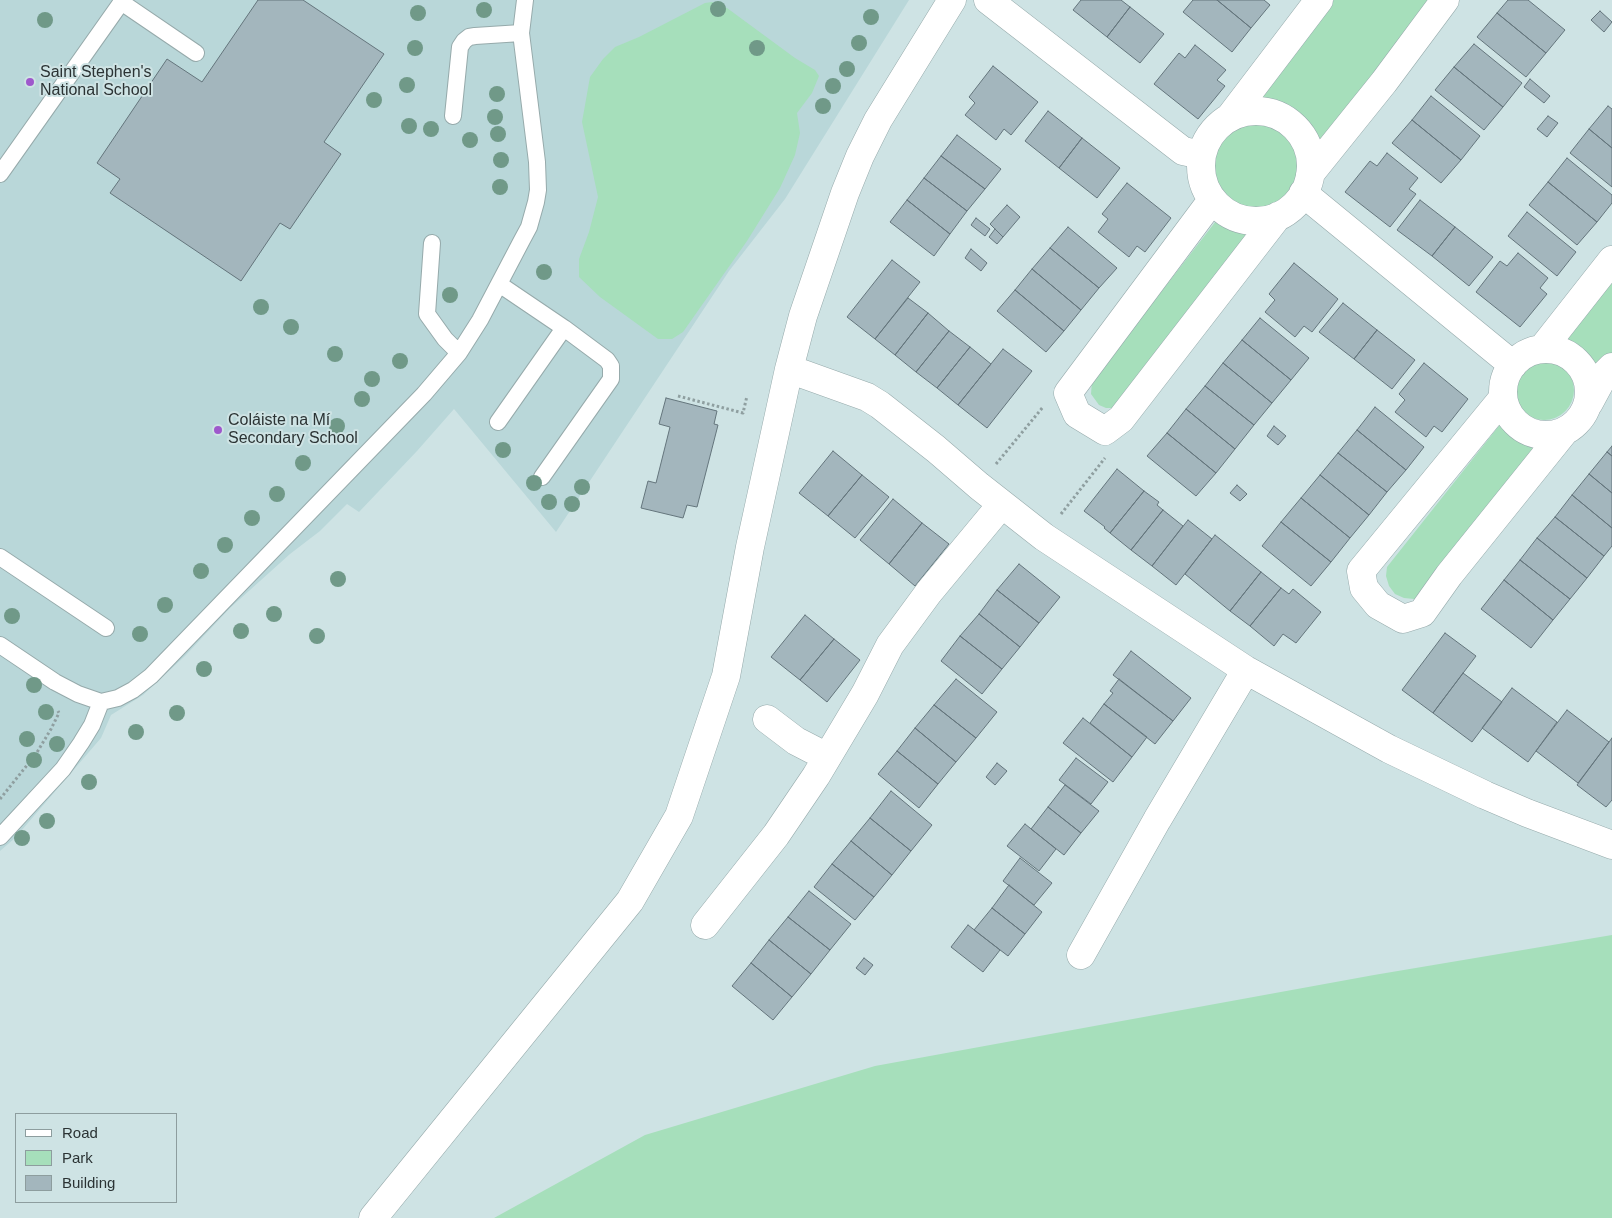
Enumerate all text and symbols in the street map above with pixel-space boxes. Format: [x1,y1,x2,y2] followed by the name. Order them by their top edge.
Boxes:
[40,63,152,101] place label: Saint Stephen's National School
[24,76,36,88] marker: Saint Stephen's National School
[228,411,358,449] place label: Coláiste na Mí Secondary School
[212,424,224,436] marker: Coláiste na Mí Secondary School
[15,1113,178,1203] legend
[62,1124,98,1141] text: Road
[62,1149,93,1166] text: Park
[62,1174,115,1191] text: Building

